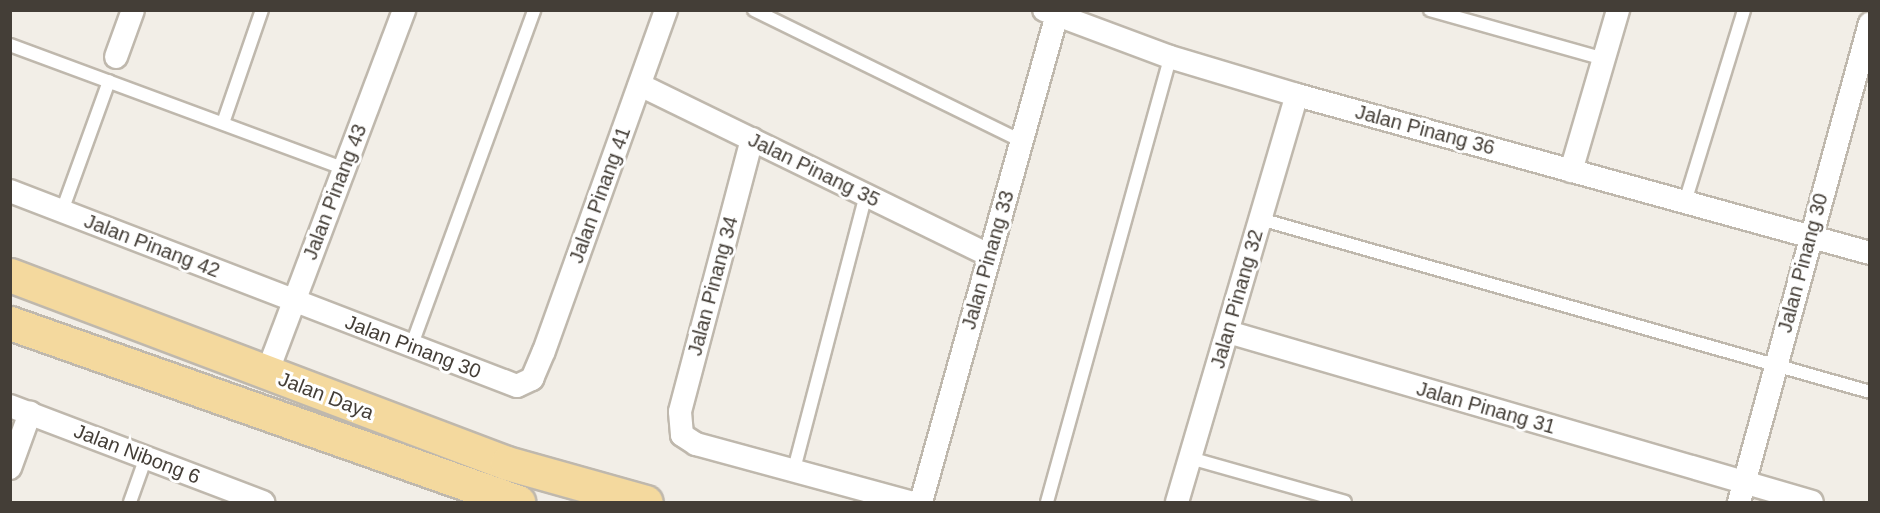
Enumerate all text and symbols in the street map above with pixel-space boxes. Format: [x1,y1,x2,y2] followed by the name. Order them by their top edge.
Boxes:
[1353,100,1497,160] street label: Jalan Pinang 36
[298,121,372,263] street label: Jalan Pinang 43
[564,123,636,267] street label: Jalan Pinang 41
[744,128,884,212] street label: Jalan Pinang 35
[957,188,1019,332] street label: Jalan Pinang 33
[1773,191,1833,335] street label: Jalan Pinang 30
[81,209,223,283] street label: Jalan Pinang 42
[683,214,743,358] street label: Jalan Pinang 34
[1206,227,1268,371] street label: Jalan Pinang 32
[342,310,484,384] street label: Jalan Pinang 30
[275,367,377,425] street label: Jalan Daya
[1414,377,1558,439] street label: Jalan Pinang 31
[70,419,204,489] street label: Jalan Nibong 6

